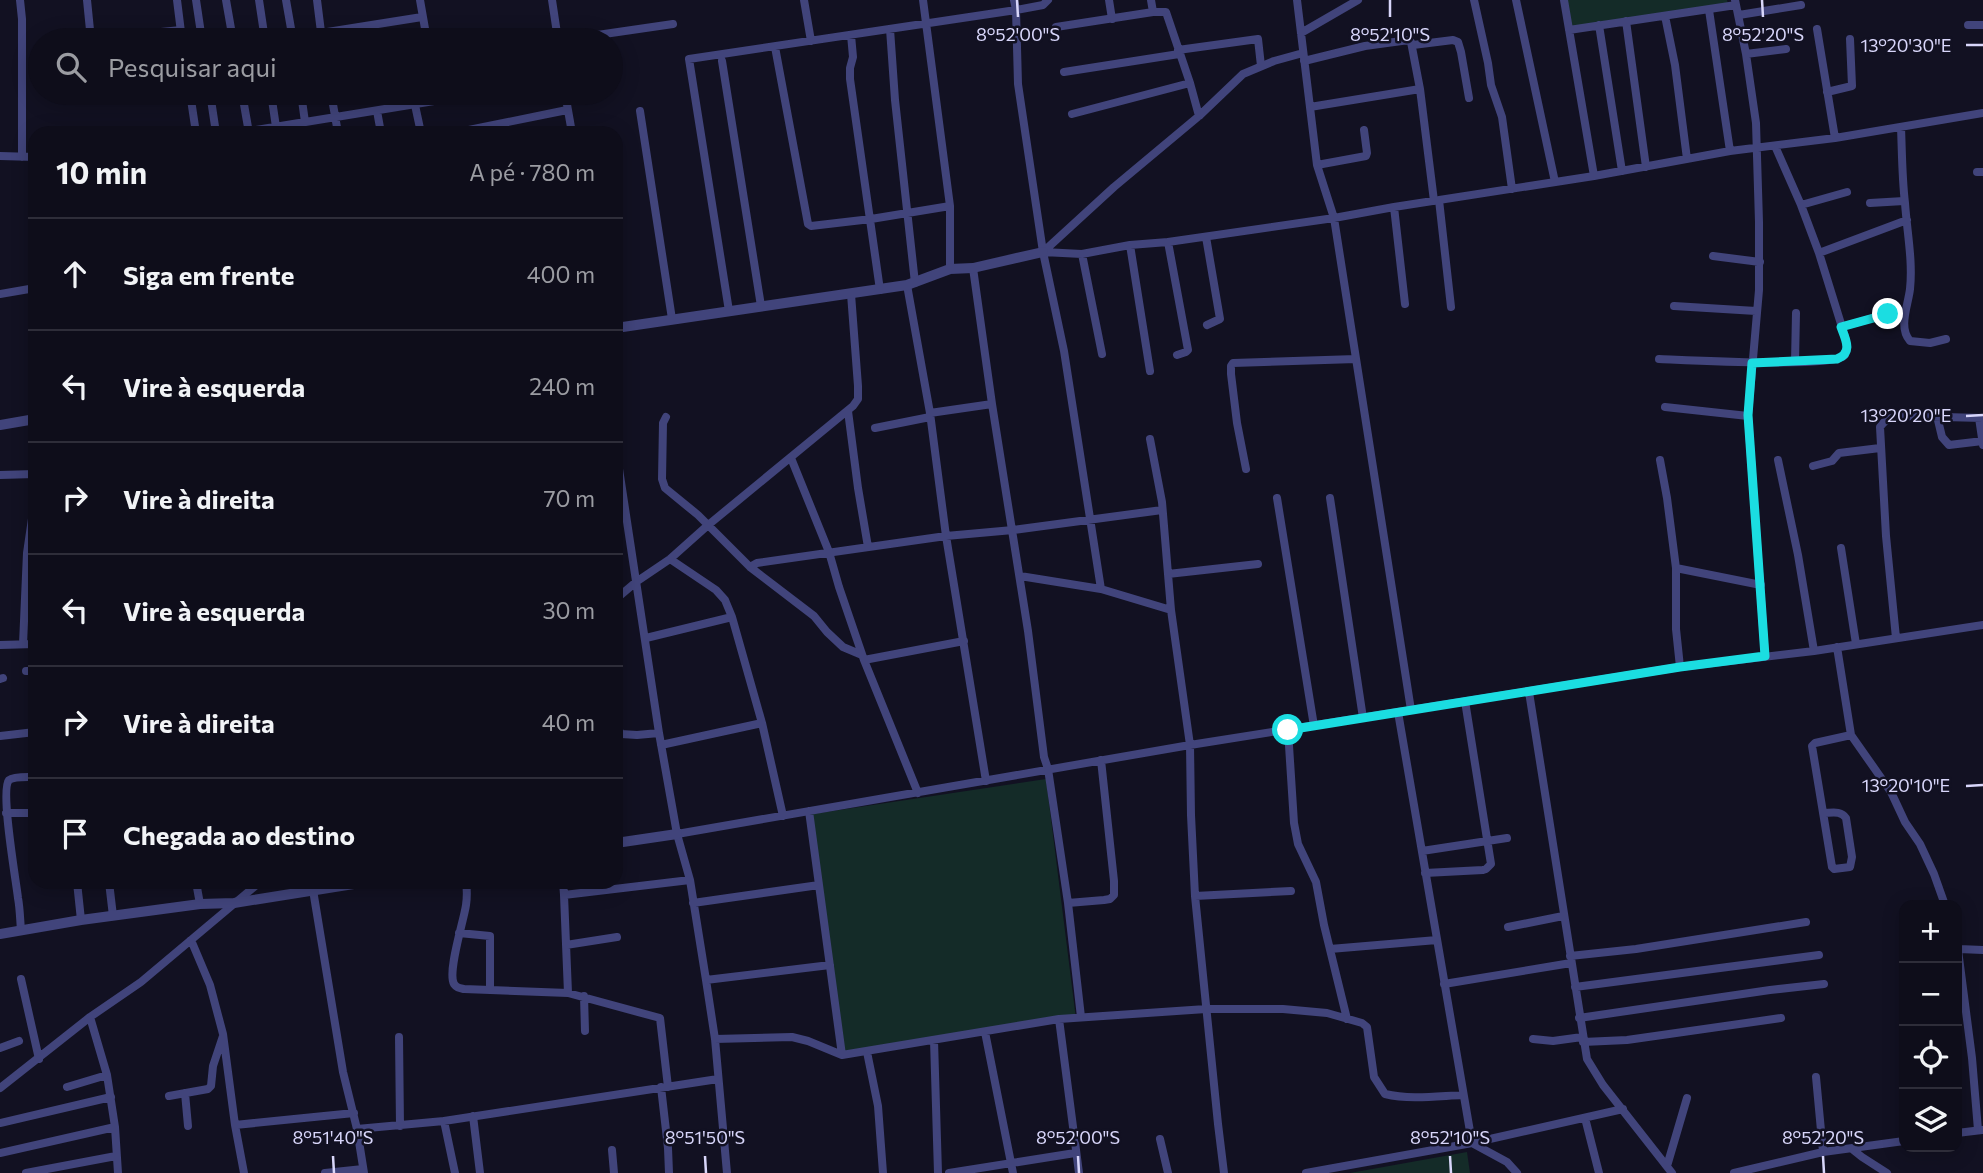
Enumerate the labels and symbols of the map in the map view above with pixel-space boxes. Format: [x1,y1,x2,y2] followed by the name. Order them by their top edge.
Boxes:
[976,23,1060,45] text: 8°52'00"S
[1350,23,1430,45] text: 8°52'10"S
[1722,23,1804,45] text: 8°52'20"S
[1860,34,1952,56] text: 13°20'30"E
[1872,298,1903,329] route end
[1861,404,1951,426] text: 13°20'20"E
[1272,714,1303,745] route start
[1862,774,1950,796] text: 13°20'10"E
[293,1126,373,1148] text: 8°51'40"S
[665,1126,745,1148] text: 8°51'50"S
[1036,1126,1120,1148] text: 8°52'00"S
[1410,1126,1490,1148] text: 8°52'10"S
[1782,1126,1864,1148] text: 8°52'20"S

